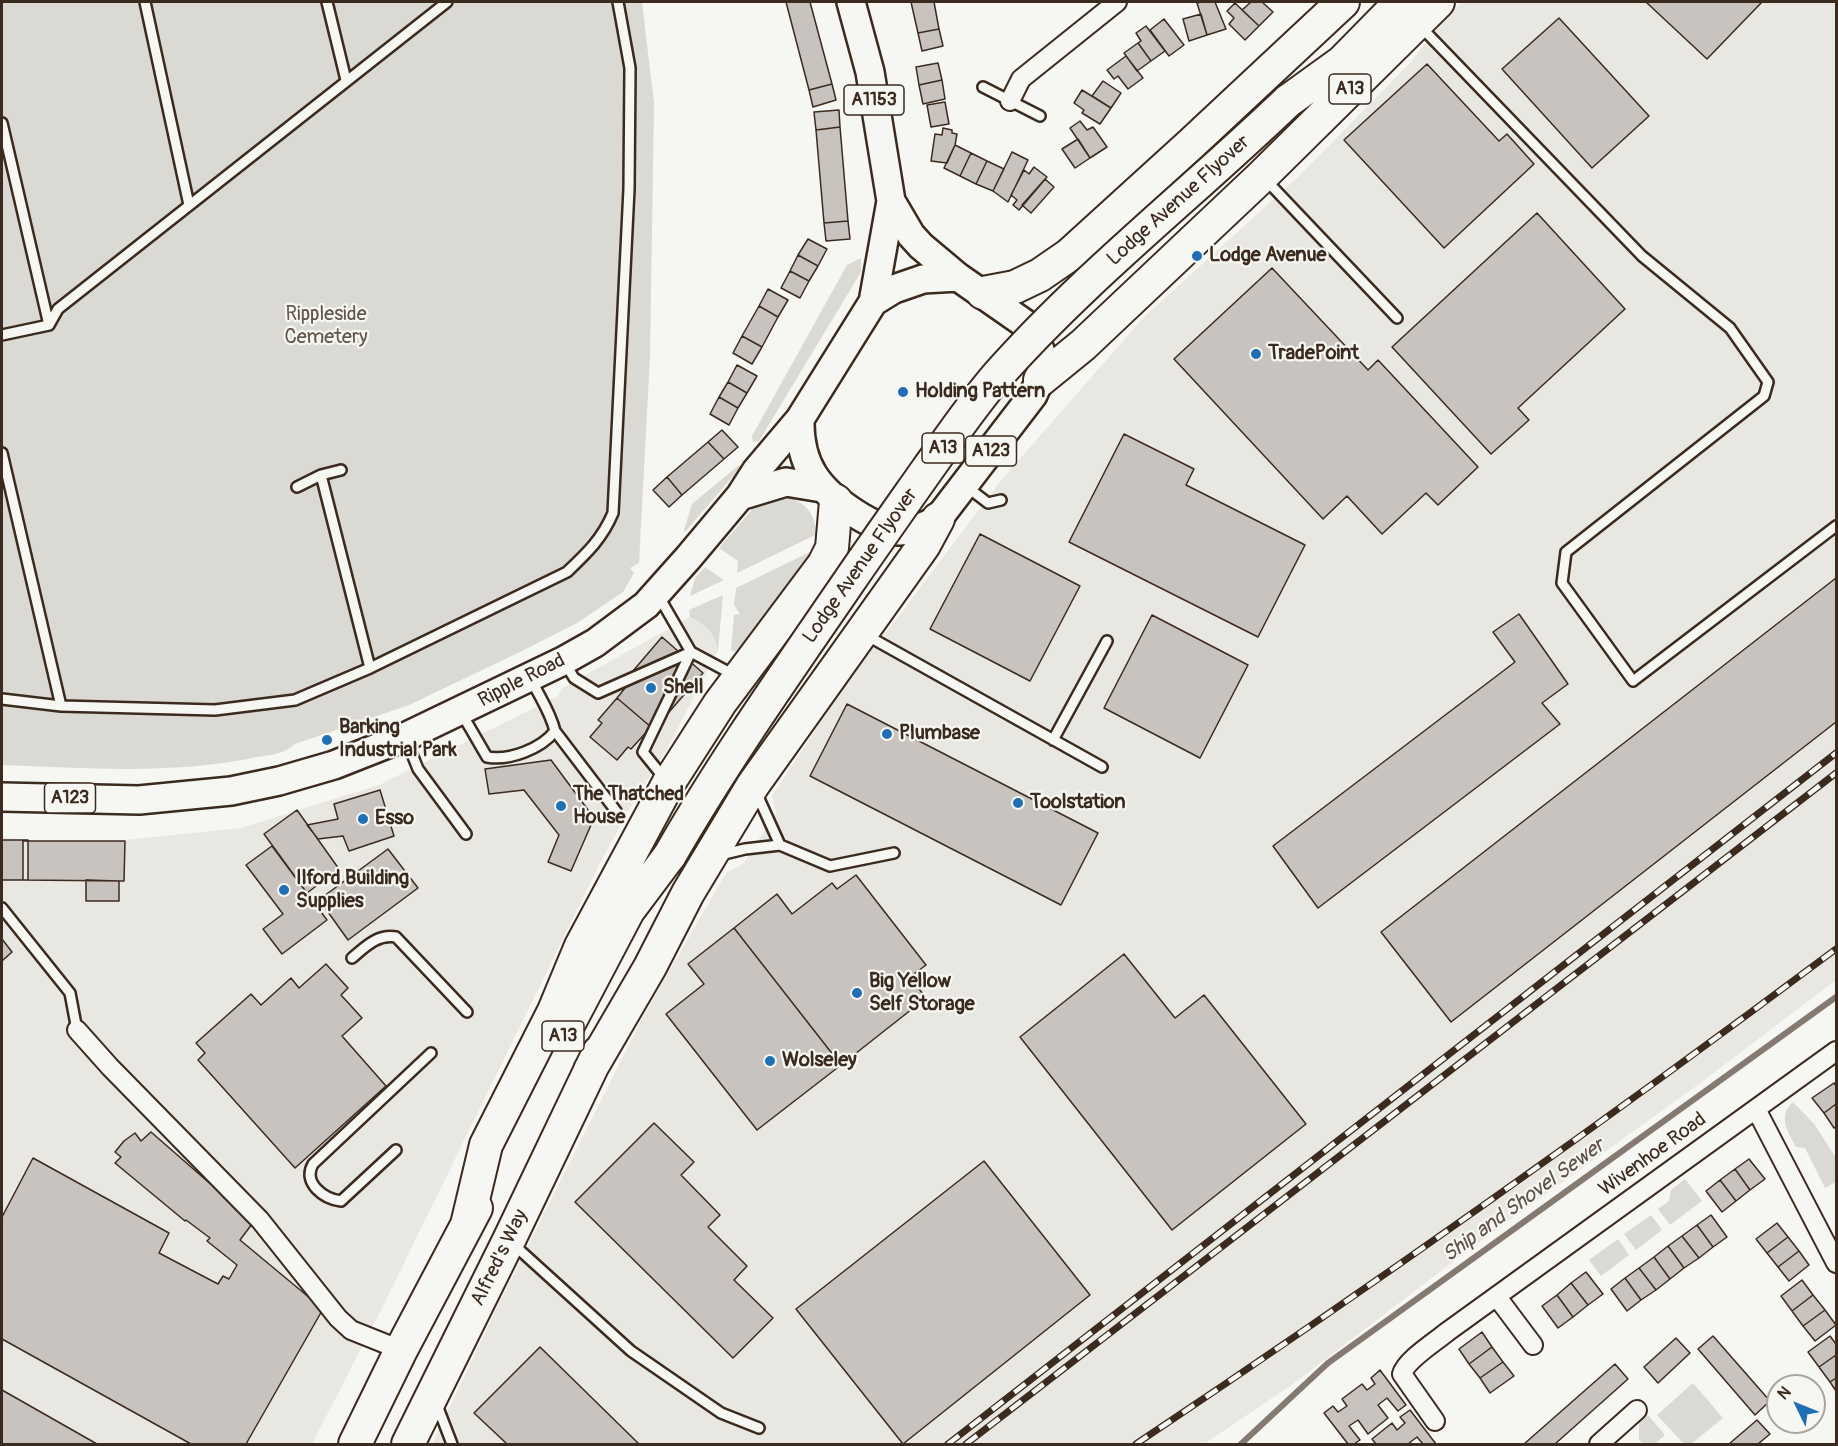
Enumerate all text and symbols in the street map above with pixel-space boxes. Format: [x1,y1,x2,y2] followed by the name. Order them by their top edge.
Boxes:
[1329,74,1371,104] road number: A13
[844,85,904,115] road number: A1153
[1103,131,1255,271] street label: Lodge Avenue Flyover
[1209,244,1326,268] place label: Lodge Avenue
[1190,249,1204,263] marker: Lodge Avenue
[284,303,368,350] park label: Rippleside Cemetery
[1268,342,1359,366] place label: TradePoint
[1249,347,1263,361] marker: TradePoint
[915,380,1045,404] place label: Holding Pattern
[896,385,910,399] marker: Holding Pattern
[922,433,964,463] road number: A13
[966,436,1016,466] road number: A123
[798,484,924,648] street label: Lodge Avenue Flyover
[474,649,570,713] street label: Ripple Road
[663,676,703,700] place label: Shell
[644,681,658,695] marker: Shell
[339,716,457,763] place label: Barking Industrial Park
[899,722,980,746] place label: Plumbase
[880,727,894,741] marker: Plumbase
[320,733,334,747] marker: Barking Industrial Park
[44,783,96,813] road number: A123
[573,783,684,830] place label: The Thatched House
[1030,791,1126,815] place label: Toolstation
[1011,796,1025,810] marker: Toolstation
[554,799,568,813] marker: The Thatched House
[375,807,414,831] place label: Esso
[356,812,370,826] marker: Esso
[296,867,409,914] place label: Ilford Building Supplies
[277,883,291,897] marker: Ilford Building Supplies
[869,970,975,1017] place label: Big Yellow Self Storage
[850,986,864,1000] marker: Big Yellow Self Storage
[542,1021,584,1051] road number: A13
[782,1049,857,1073] place label: Wolseley
[763,1054,777,1068] marker: Wolseley
[1595,1108,1711,1202] street label: Wivenhoe Road
[1438,1134,1610,1268] water label: Ship and Shovel Sewer
[466,1206,534,1310] street label: Alfred's Way
[1766,1374,1826,1434] north arrow
[1773,1382,1795,1404] text: N

